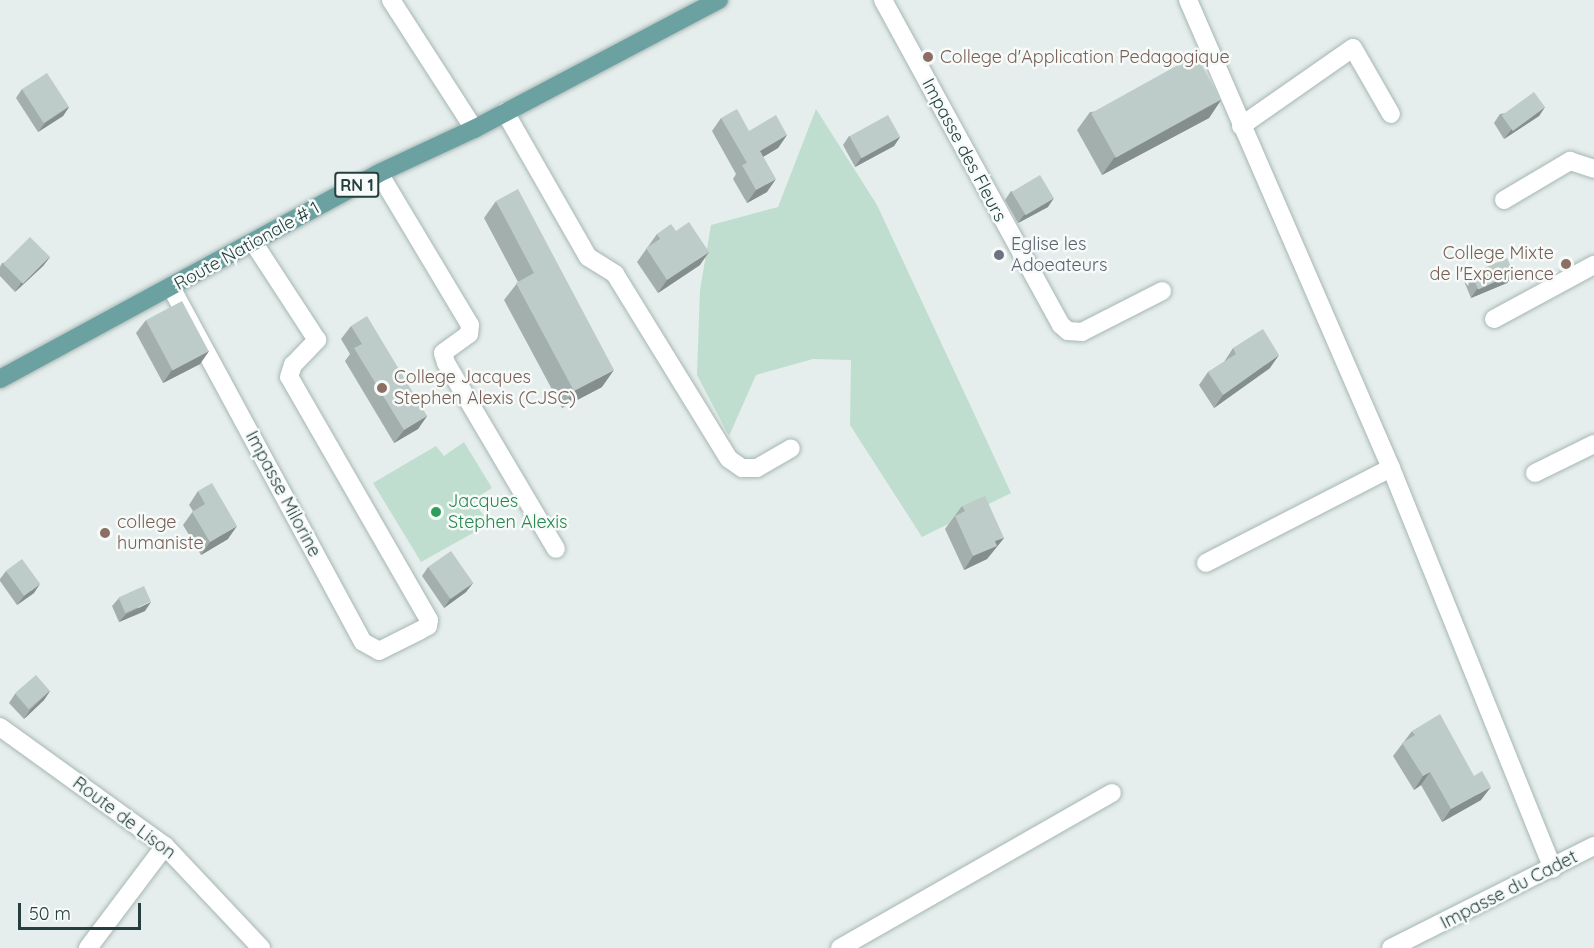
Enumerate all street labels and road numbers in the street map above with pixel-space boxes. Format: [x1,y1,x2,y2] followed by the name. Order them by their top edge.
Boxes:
[917,75,1011,225] street label: Impasse des Fleurs
[333,172,381,198] road number: RN 1
[171,197,323,295] street label: Route Nationale # 1
[241,427,325,561] street label: Impasse Milorine
[68,772,180,864] street label: Route de Lison
[1437,846,1581,934] street label: Impasse du Cadet

